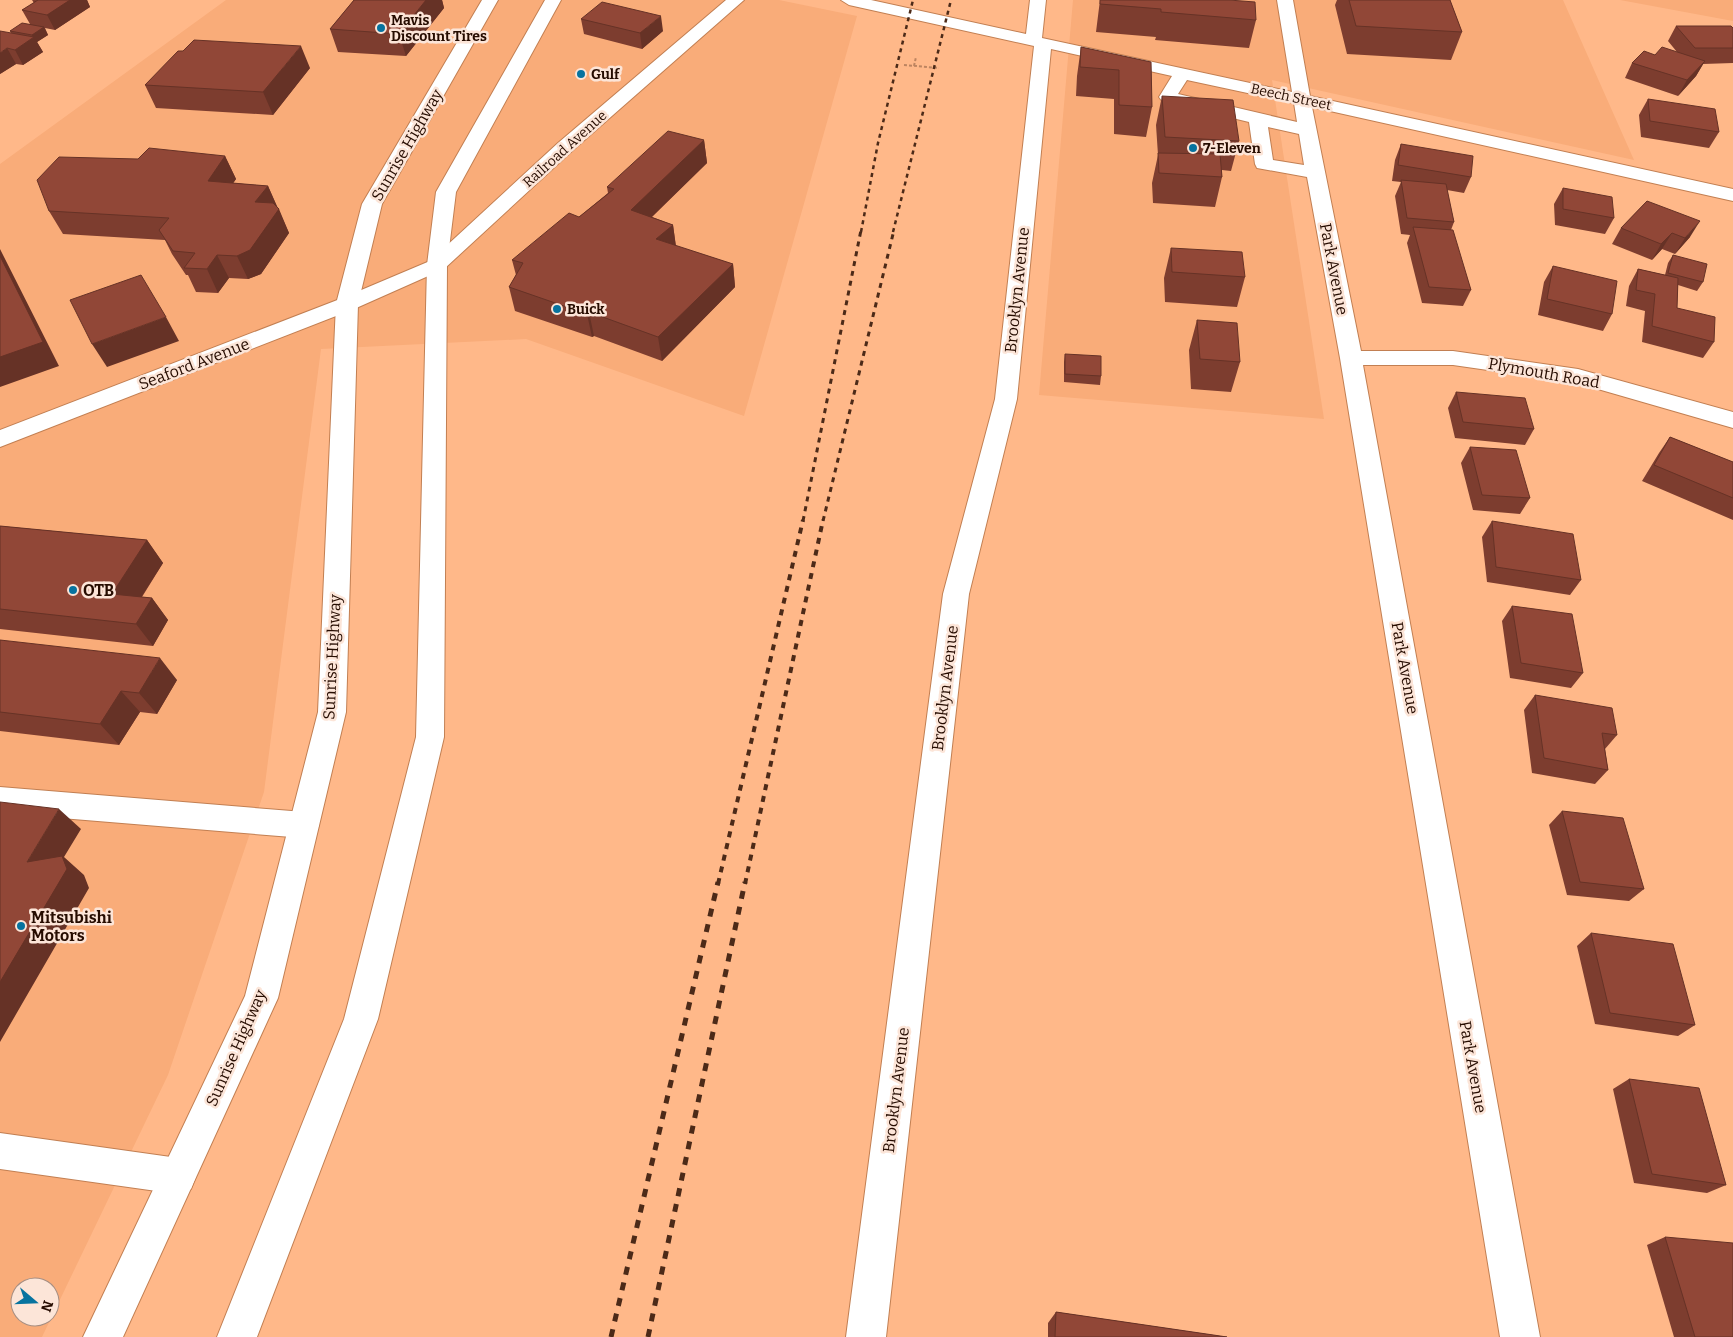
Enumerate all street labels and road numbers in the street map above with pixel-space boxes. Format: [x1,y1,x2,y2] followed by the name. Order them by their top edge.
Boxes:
[1249,80,1333,114] street label: Beech Street
[367,85,447,204] street label: Sunrise Highway
[520,107,610,191] street label: Railroad Avenue
[1316,221,1352,317] street label: Park Avenue
[1001,226,1033,354] street label: Brooklyn Avenue
[136,334,252,394] street label: Seaford Avenue
[1487,354,1602,392] street label: Plymouth Road
[319,593,345,720] street label: Sunrise Highway
[1388,620,1422,716] street label: Park Avenue
[928,624,962,752] street label: Brooklyn Avenue
[202,986,270,1109] street label: Sunrise Highway
[1456,1019,1490,1115] street label: Park Avenue
[879,1026,913,1154] street label: Brooklyn Avenue

